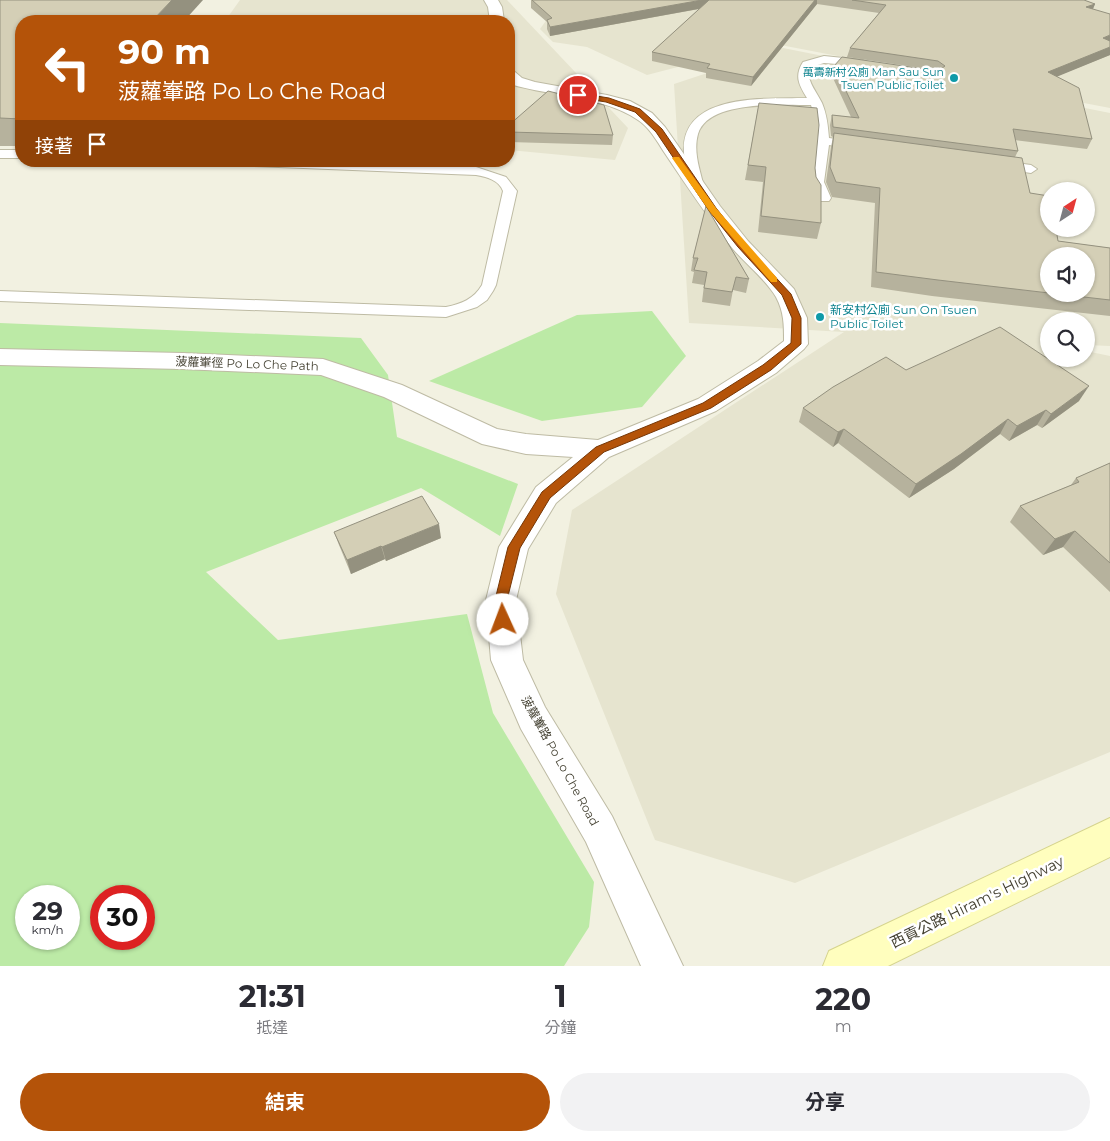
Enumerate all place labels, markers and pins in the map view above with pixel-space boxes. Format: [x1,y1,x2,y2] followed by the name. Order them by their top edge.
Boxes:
[803,65,945,92] place label: 萬壽新村公廁 Man Sau Sun Tsuen Public Toilet
[948,72,960,84] marker: 萬壽新村公廁 Man Sau Sun Tsuen Public Toilet
[557,74,599,116] pin
[830,302,977,331] place label: 新安村公廁 Sun On Tsuen Public Toilet
[814,311,826,323] marker: 新安村公廁 Sun On Tsuen Public Toilet

